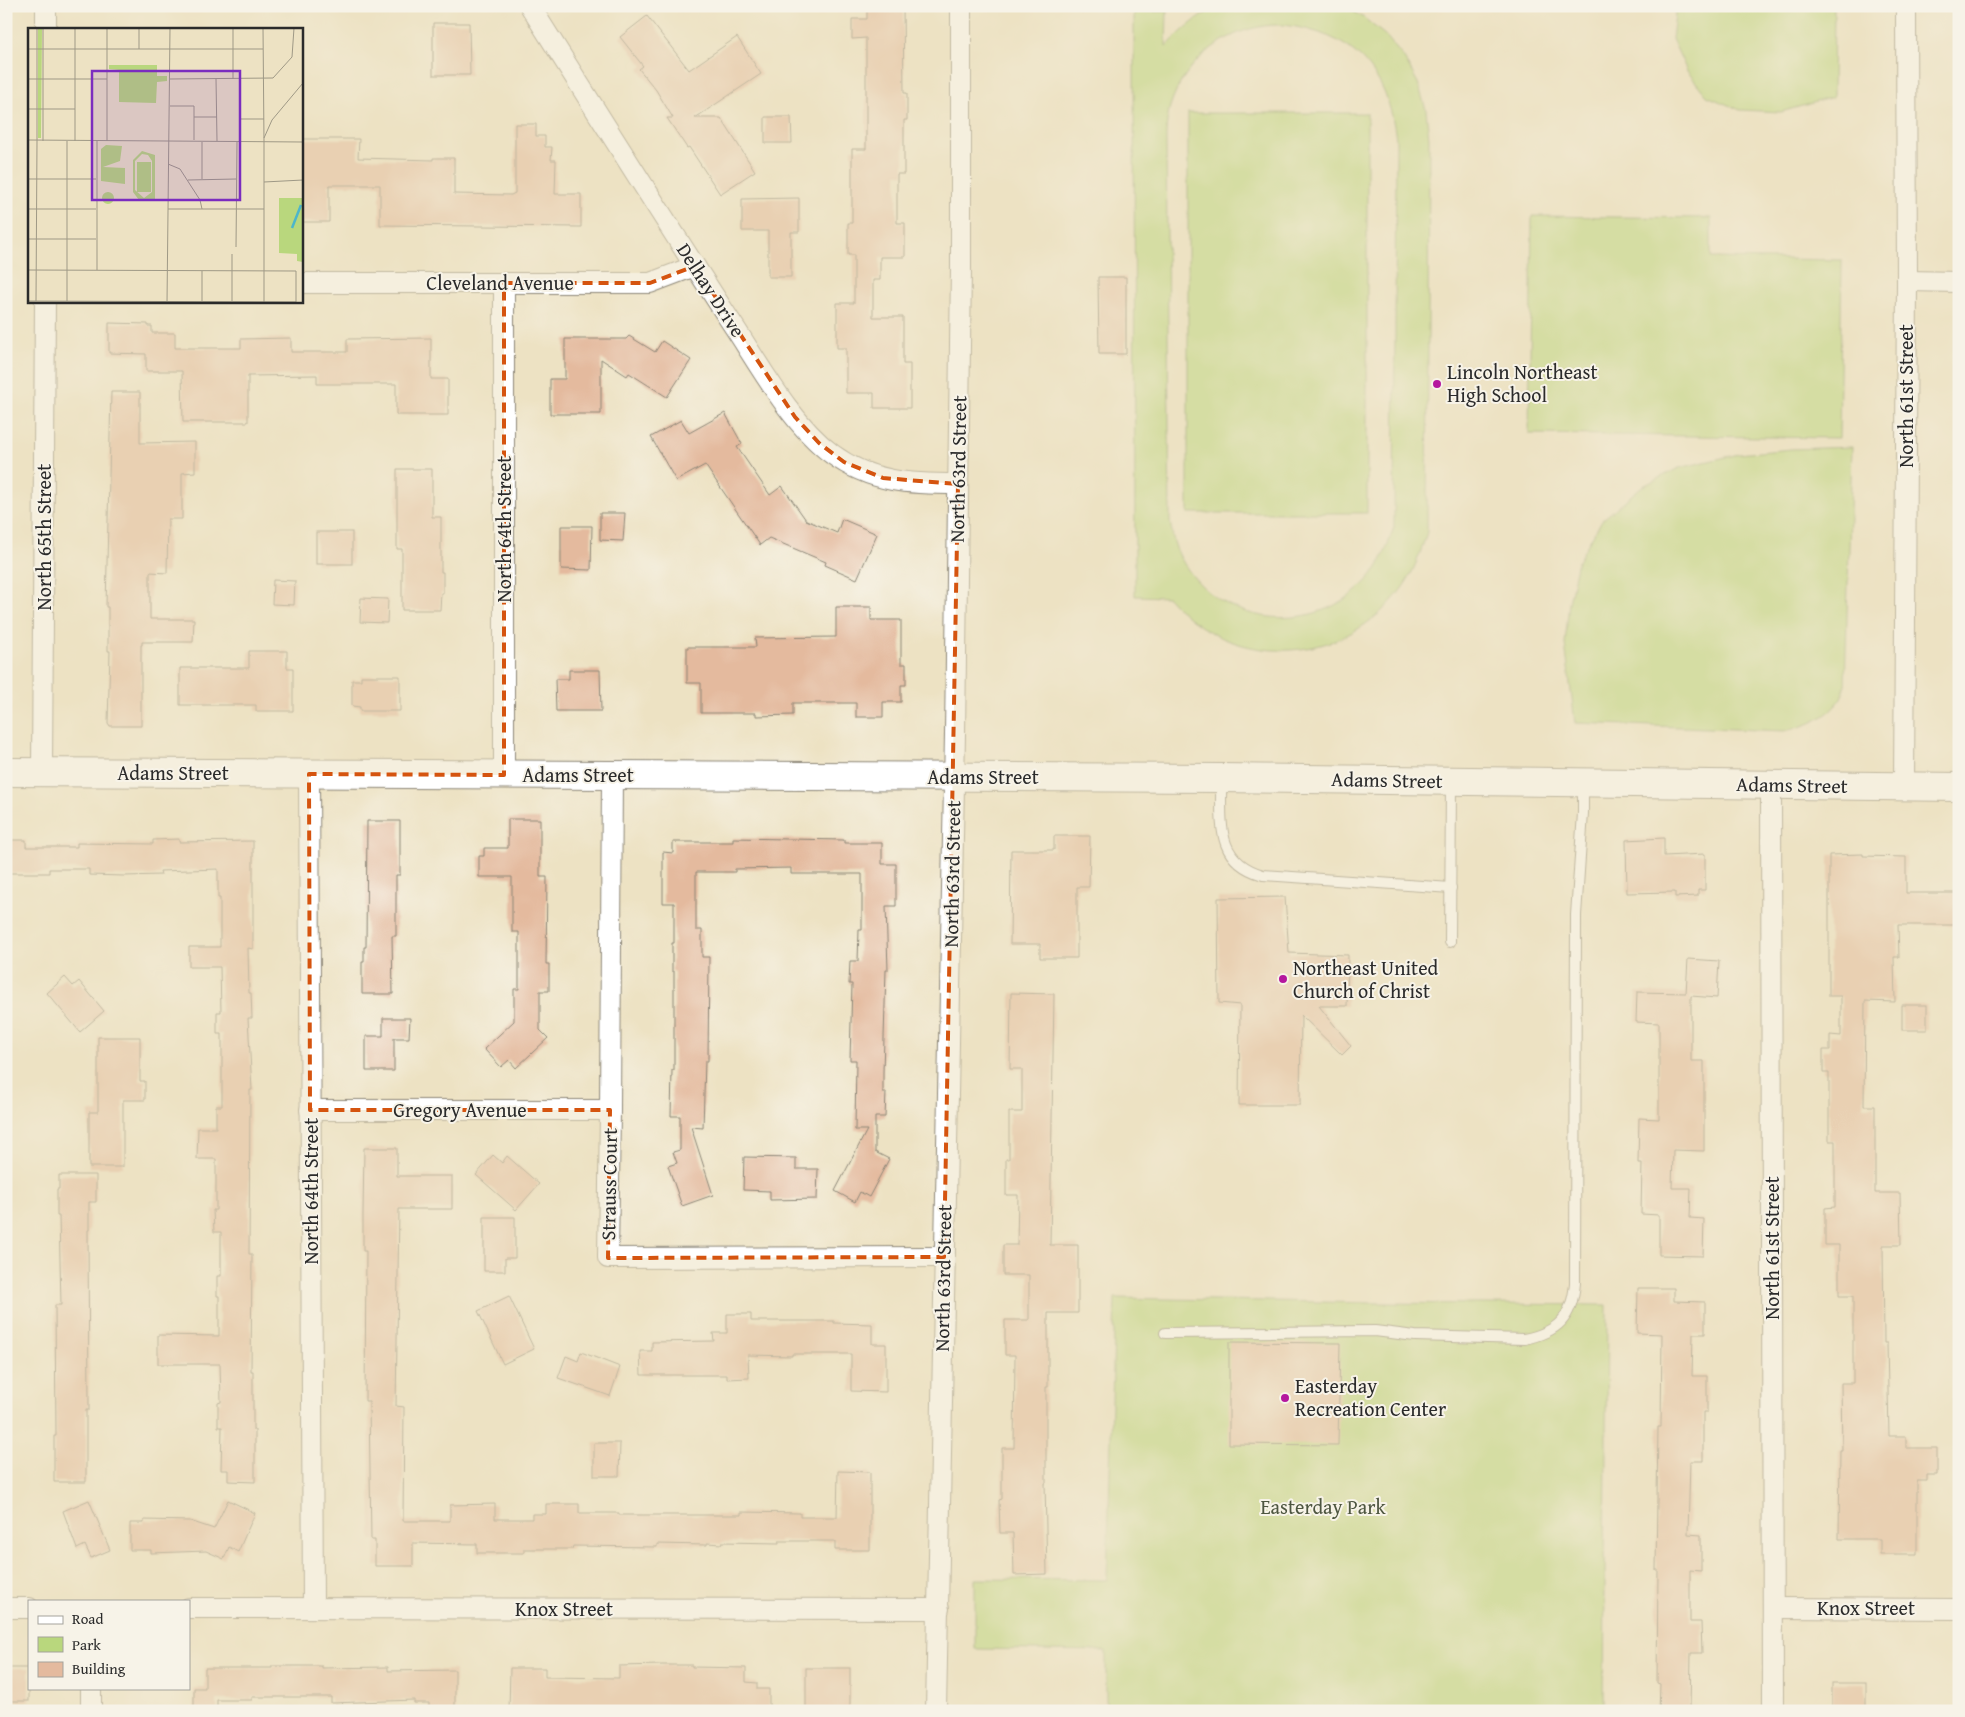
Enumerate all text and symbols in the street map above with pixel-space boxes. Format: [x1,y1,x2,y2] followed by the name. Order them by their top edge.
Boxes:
[28,28,302,302] inset map
[670,237,753,343] street label: Delhay Drive
[426,268,574,297] street label: Cleveland Avenue
[1891,324,1920,468] street label: North 61st Street
[1447,357,1598,409] place label: Lincoln Northeast High School
[1431,378,1443,390] marker: Lincoln Northeast High School
[942,395,973,543] street label: North 63rd Street
[489,456,518,602] street label: North 64th Street
[29,464,58,610] street label: North 65th Street
[117,758,229,787] street label: Adams Street
[522,760,634,789] street label: Adams Street
[927,762,1039,791] street label: Adams Street
[1331,764,1443,795] street label: Adams Street
[1736,769,1848,800] street label: Adams Street
[936,800,967,948] street label: North 63rd Street
[1293,953,1439,1005] place label: Northeast United Church of Christ
[1277,973,1289,985] marker: Northeast United Church of Christ
[393,1095,527,1124] street label: Gregory Avenue
[296,1118,325,1264] street label: North 64th Street
[593,1127,624,1241] street label: Strauss Court
[1757,1176,1786,1320] street label: North 61st Street
[927,1204,958,1352] street label: North 63rd Street
[1295,1371,1446,1423] place label: Easterday Recreation Center
[1279,1392,1291,1404] marker: Easterday Recreation Center
[1260,1492,1386,1521] park label: Easterday Park
[1817,1593,1915,1622] street label: Knox Street
[515,1594,613,1623] street label: Knox Street
[28,1600,190,1690] legend
[72,1608,103,1629] text: Road
[72,1634,101,1655] text: Park
[72,1658,126,1679] text: Building

